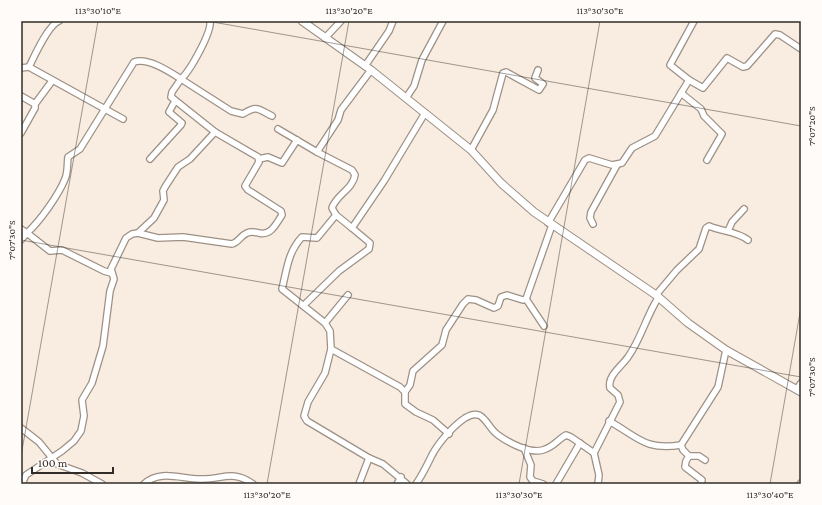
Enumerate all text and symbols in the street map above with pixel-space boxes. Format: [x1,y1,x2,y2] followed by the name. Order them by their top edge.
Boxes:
[75,5,121,16] text: 113°30'10"E
[325,5,373,16] text: 113°30'20"E
[577,5,624,16] text: 113°30'30"E
[806,106,817,146] text: 7°07'20"S
[6,220,17,260] text: 7°07'30"S
[806,357,817,397] text: 7°07'30"S
[32,449,113,475] scale bar
[38,456,68,470] text: 100 m
[243,489,291,500] text: 113°30'20"E
[496,489,543,500] text: 113°30'30"E
[747,489,794,500] text: 113°30'40"E

